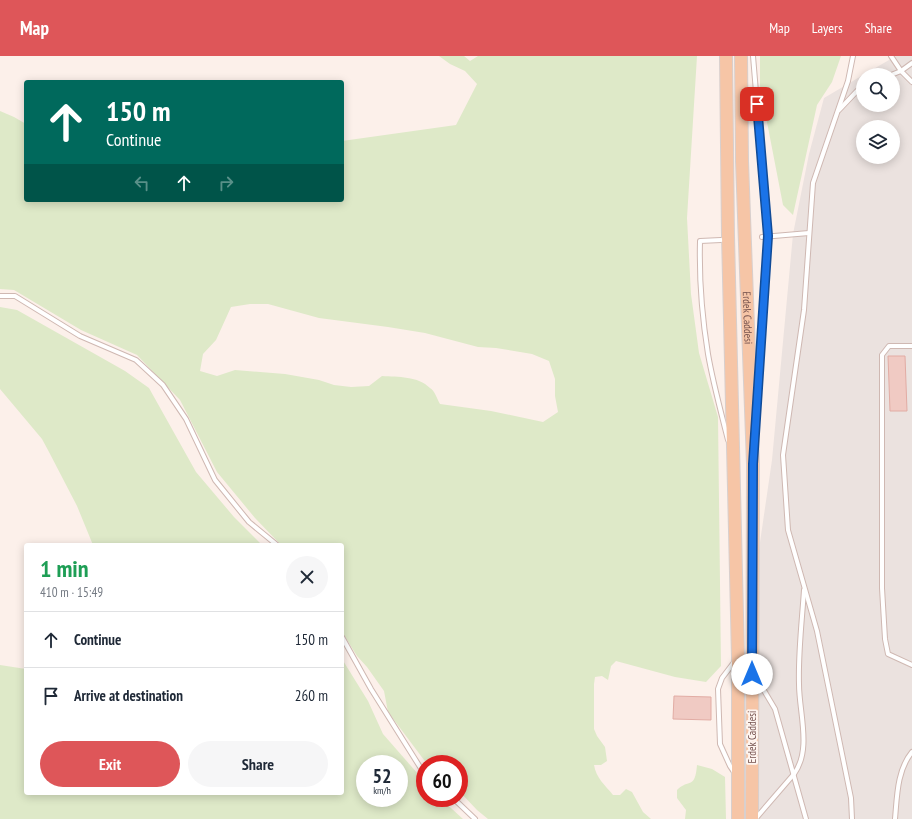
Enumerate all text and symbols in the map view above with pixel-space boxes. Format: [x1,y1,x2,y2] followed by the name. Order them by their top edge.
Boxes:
[20,16,49,40] text: Map
[769,19,790,37] text: Map
[812,19,843,37] text: Layers
[865,19,892,37] text: Share
[856,68,900,164] map controls
[856,68,900,112] button: search
[740,87,774,121] pin
[106,92,170,129] text: 150 m
[746,93,768,115] icon: arrive
[40,96,92,148] icon: ahead
[856,120,900,164] button: layers
[106,128,161,151] text: Continue
[131,172,153,194] icon: left
[173,172,195,194] icon: ahead
[215,172,237,194] icon: right
[740,291,756,345] street label: Erdek Caddesi
[40,553,88,584] text: 1 min
[286,556,328,598] button: close
[40,584,103,601] text: 410 m · 15:49
[40,629,62,651] icon: ahead
[74,630,121,649] text: Continue
[295,630,328,649] text: 150 m
[731,653,773,695] position arrow
[40,685,62,707] icon: arrive
[74,686,183,705] text: Arrive at destination
[295,686,328,705] text: 260 m
[745,711,759,763] street label: Erdek Caddesi
[40,741,180,787] button: Exit
[188,741,328,787] button: Share
[416,755,468,807] speed limit sign: 60
[372,763,392,789] text: 52
[373,784,391,797] text: km/h

